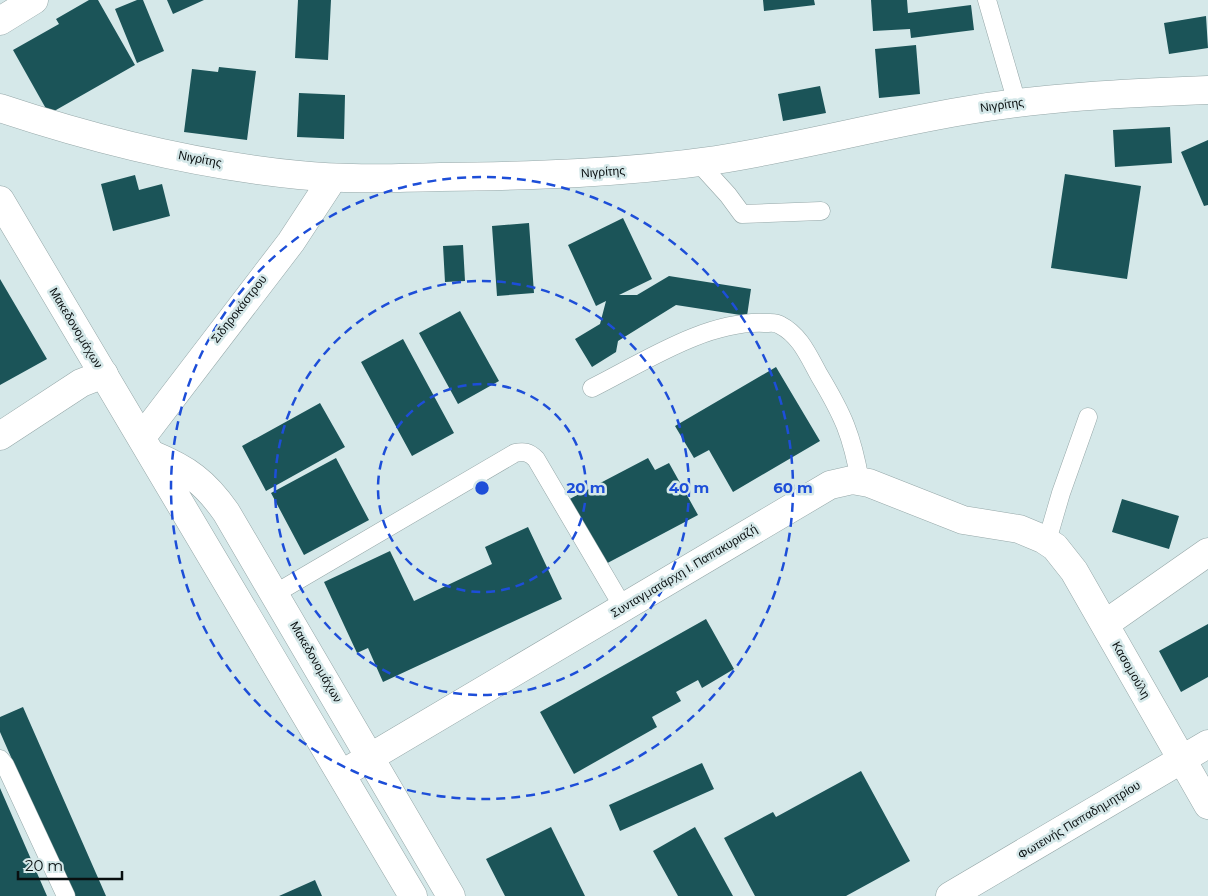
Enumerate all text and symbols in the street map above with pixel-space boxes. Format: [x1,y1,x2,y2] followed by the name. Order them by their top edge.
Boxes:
[979,94,1025,115] street label: Νιγρίτης
[177,147,223,170] street label: Νιγρίτης
[580,162,626,181] street label: Νιγρίτης
[207,272,270,346] street label: Σιδηροκάστρου
[47,285,106,371] street label: Μακεδονομάχων
[566,478,606,497] text: 20 m
[669,478,709,497] text: 40 m
[773,478,813,497] text: 60 m
[473,479,491,497] centre of rings
[608,521,760,620] street label: Συνταγματάρχη Ι. Παπακυριαζή
[287,619,346,705] street label: Μακεδονομάχων
[1109,639,1154,701] street label: Κασομούλη
[1015,777,1143,862] street label: Φωτεινής Παπαδημητρίου
[18,848,121,880] scale bar
[25,856,63,875] text: 20 m

